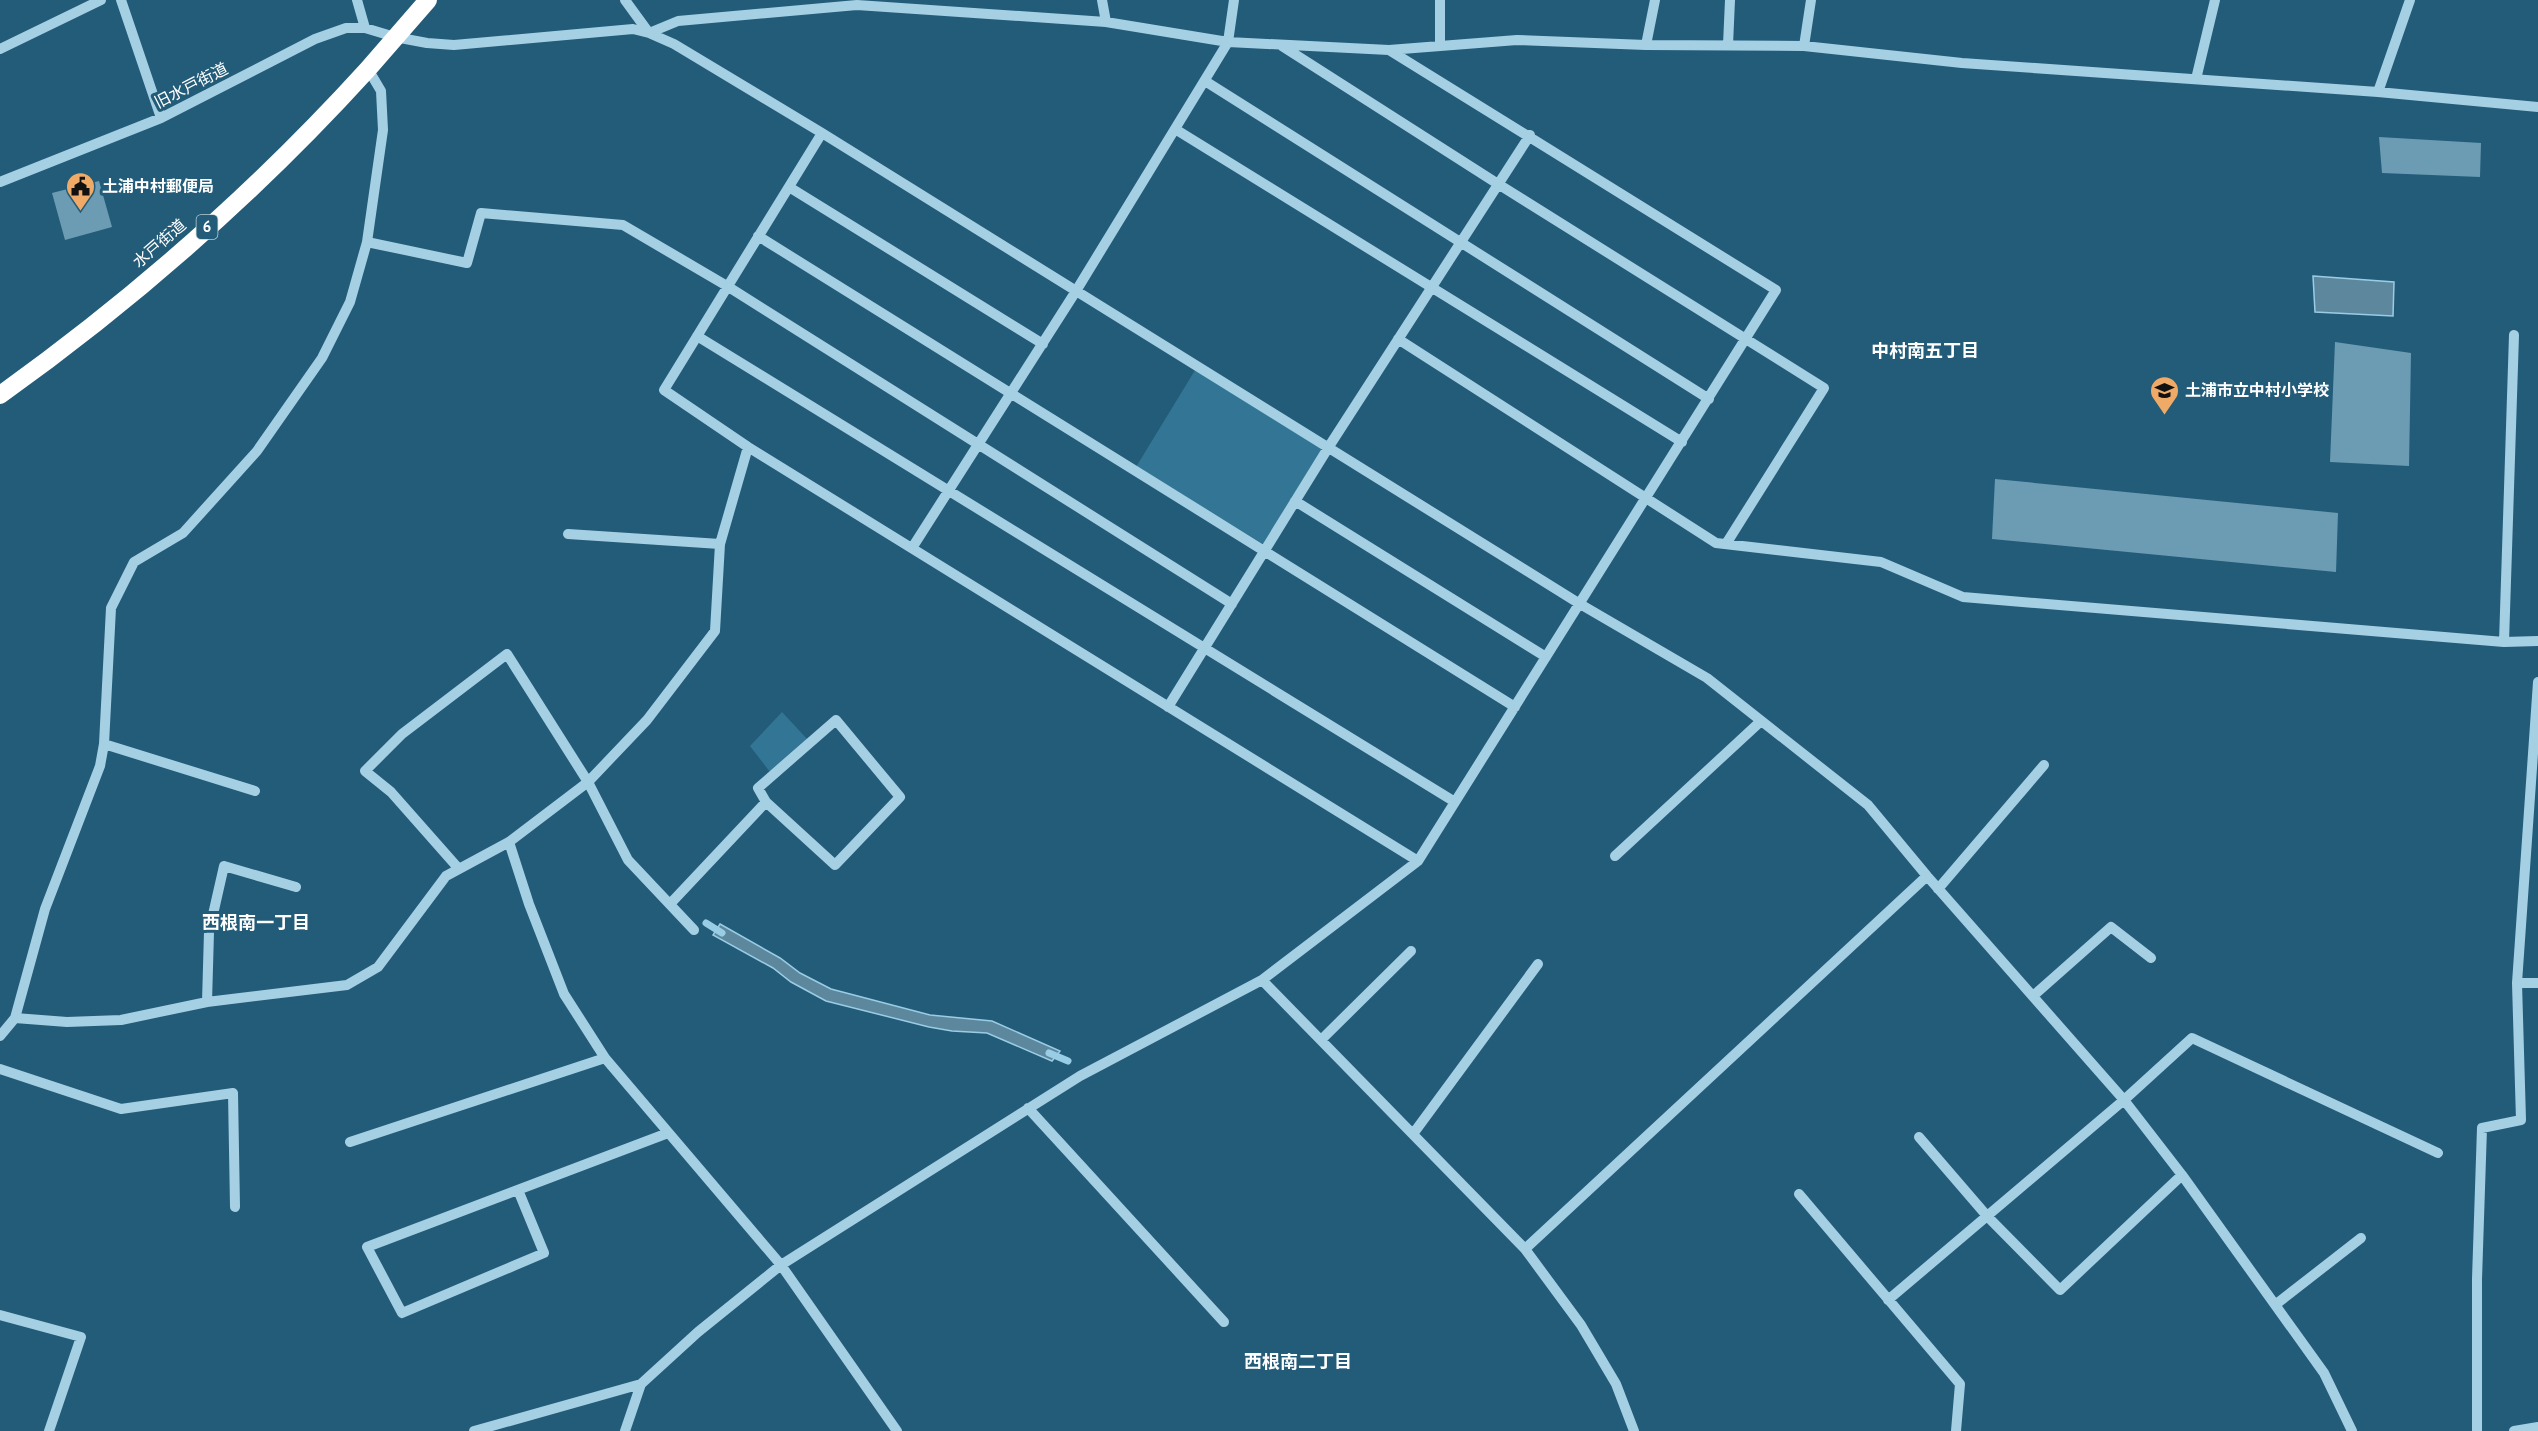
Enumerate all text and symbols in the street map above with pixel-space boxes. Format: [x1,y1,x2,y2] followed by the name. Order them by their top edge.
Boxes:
[151,58,231,112] street label: 旧水戸街道
[65,170,97,212] public building icon: 土浦中村郵便局
[102,176,214,196] place label: 土浦中村郵便局
[128,214,190,272] street label: 水戸街道
[196,215,218,239] road number: 6
[1871,339,1979,362] district label: 中村南五丁目
[2148,374,2180,416] school or university icon: 土浦市立中村小学校
[2185,380,2329,400] place label: 土浦市立中村小学校
[202,911,310,934] district label: 西根南一丁目
[1244,1350,1352,1373] district label: 西根南二丁目

